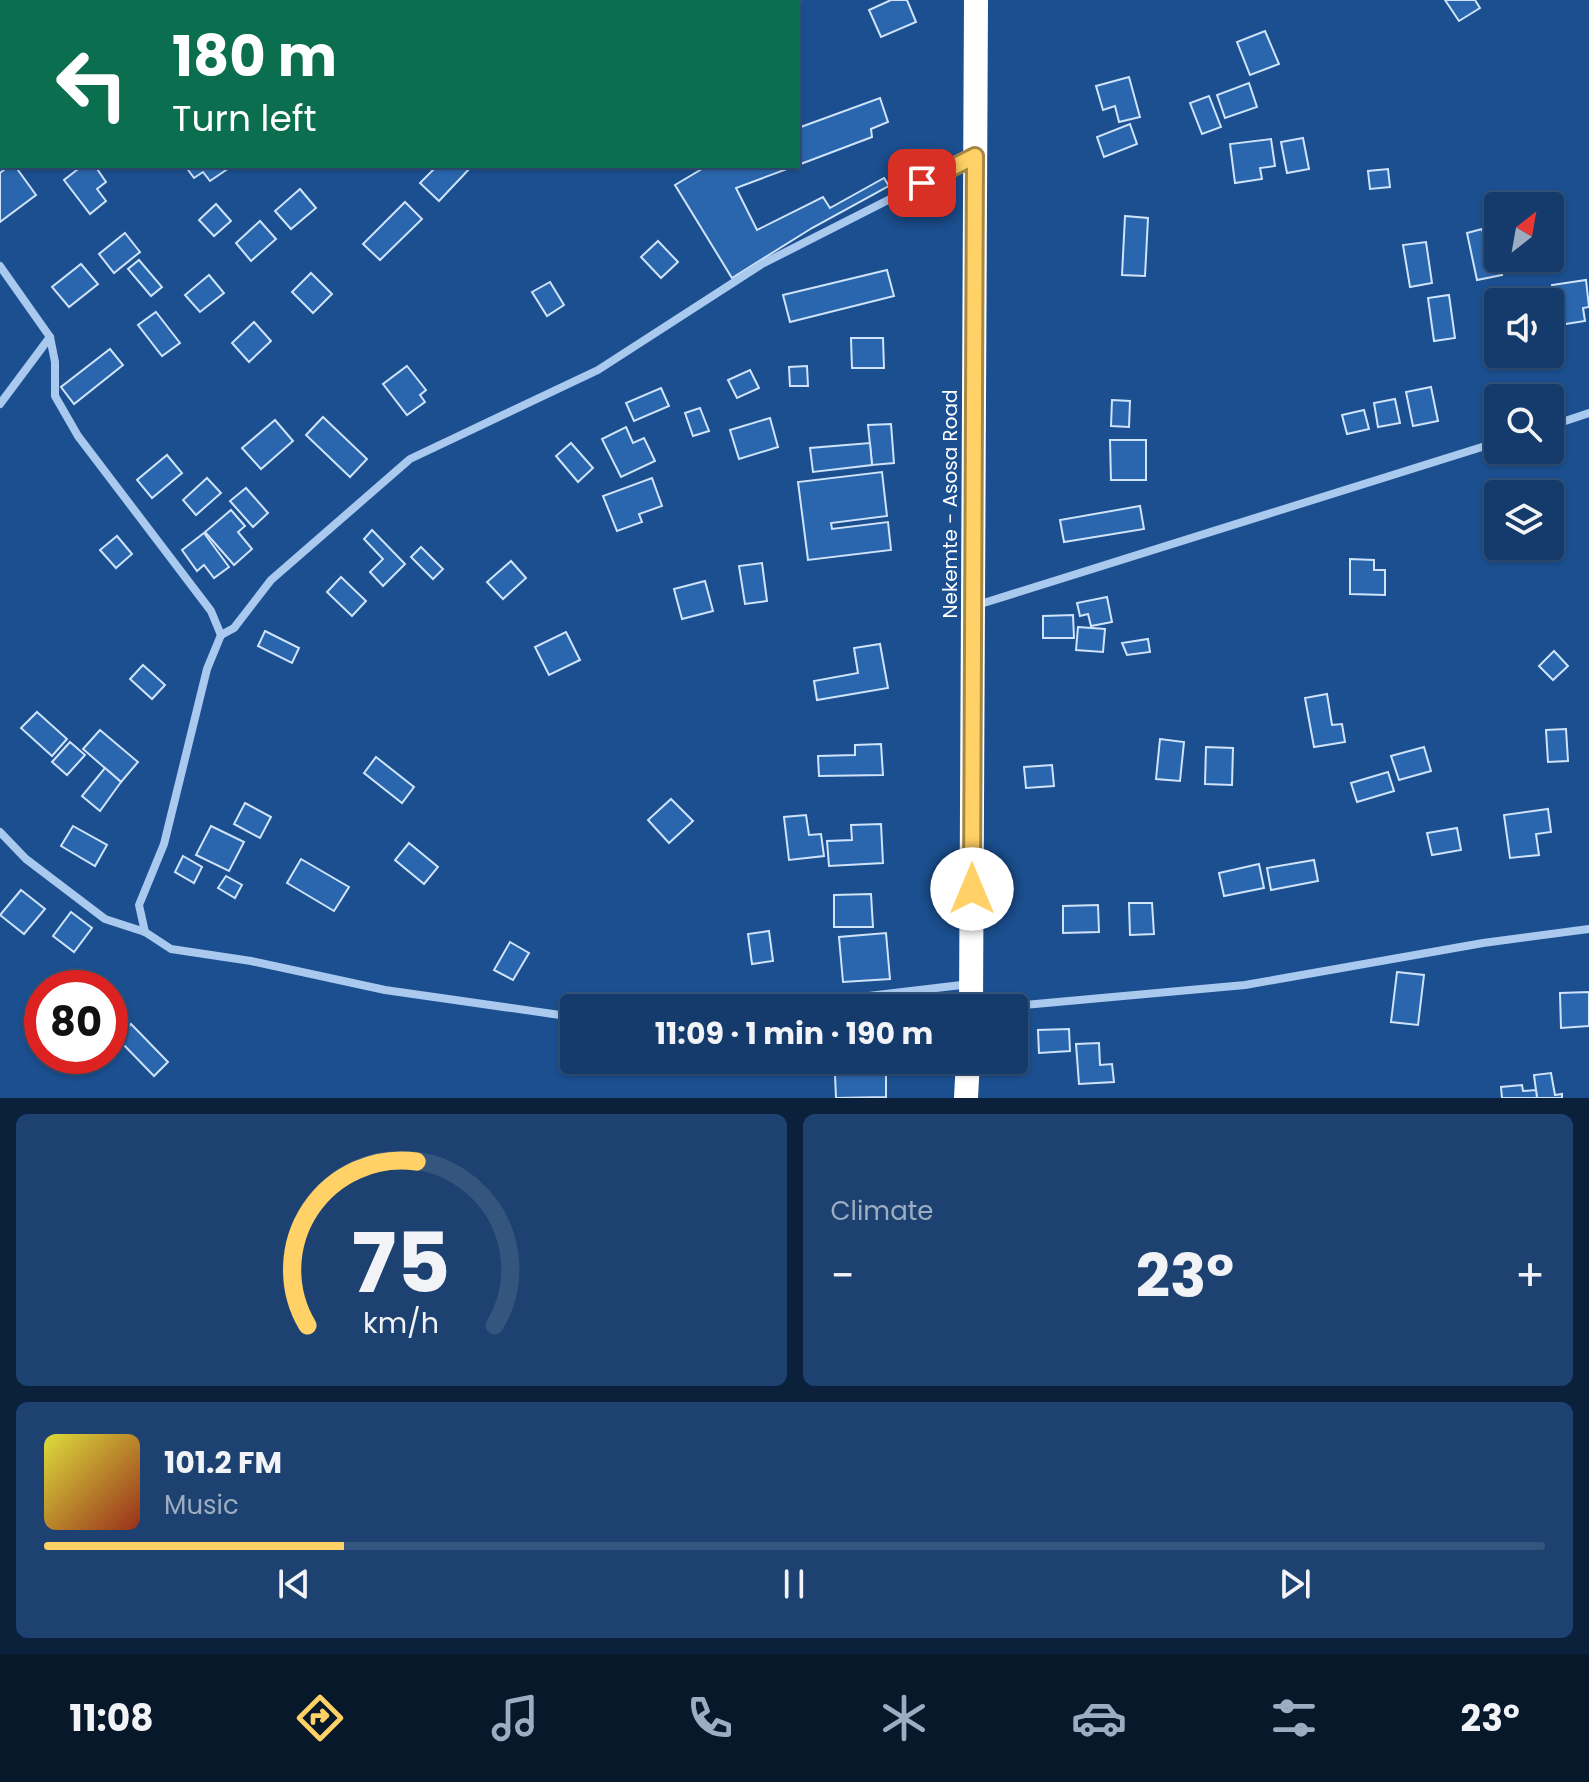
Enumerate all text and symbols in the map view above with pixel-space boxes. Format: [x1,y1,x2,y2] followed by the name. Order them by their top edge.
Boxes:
[172,17,337,96] text: 180 m
[40,32,144,136] icon: left
[172,93,317,144] text: Turn left
[888,149,956,217] pin
[900,161,944,205] icon: arrive
[1484,192,1564,272] north arrow
[1484,192,1564,560] map controls
[1484,288,1564,368] button: sound
[1484,384,1564,464] button: search
[936,389,964,619] street label: Nekemte - Asosa Road
[1484,480,1564,560] button: layers
[930,847,1014,931] position arrow
[24,970,128,1074] speed limit sign: 80
[655,1012,933,1055] text: 11:09 · 1 min · 190 m
[831,1193,933,1229] text: Climate
[352,1205,451,1321] text: 75
[1136,1234,1234,1318] text: 23°
[831,1245,855,1306] text: −
[1515,1245,1545,1306] text: +
[363,1303,439,1343] text: km/h
[164,1441,282,1484] text: 101.2 FM
[164,1487,239,1523] text: Music
[272,1562,316,1606] icon: previous
[772,1562,816,1606] icon: pause
[1273,1562,1317,1606] icon: next
[292,1690,348,1746] icon: directions
[487,1690,543,1746] icon: music
[682,1690,738,1746] icon: phone
[876,1690,932,1746] icon: climate
[1071,1690,1127,1746] icon: car
[1266,1690,1322,1746] icon: filters
[69,1693,153,1744] text: 11:08
[1461,1693,1520,1744] text: 23°

